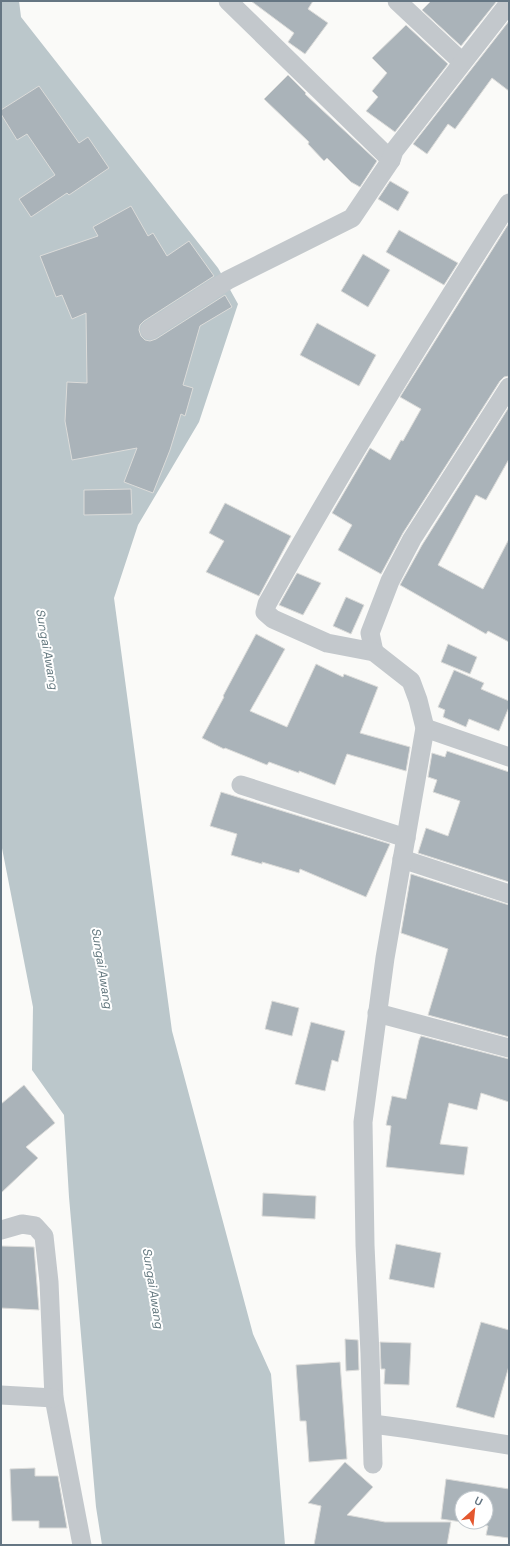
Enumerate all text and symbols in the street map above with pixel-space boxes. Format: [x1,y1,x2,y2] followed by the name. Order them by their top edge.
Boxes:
[32,607,62,692] water label: Sungai Awang
[88,927,116,1011] water label: Sungai Awang
[139,1247,167,1331] water label: Sungai Awang
[454,1490,494,1530] north arrow
[472,1493,485,1509] text: U

